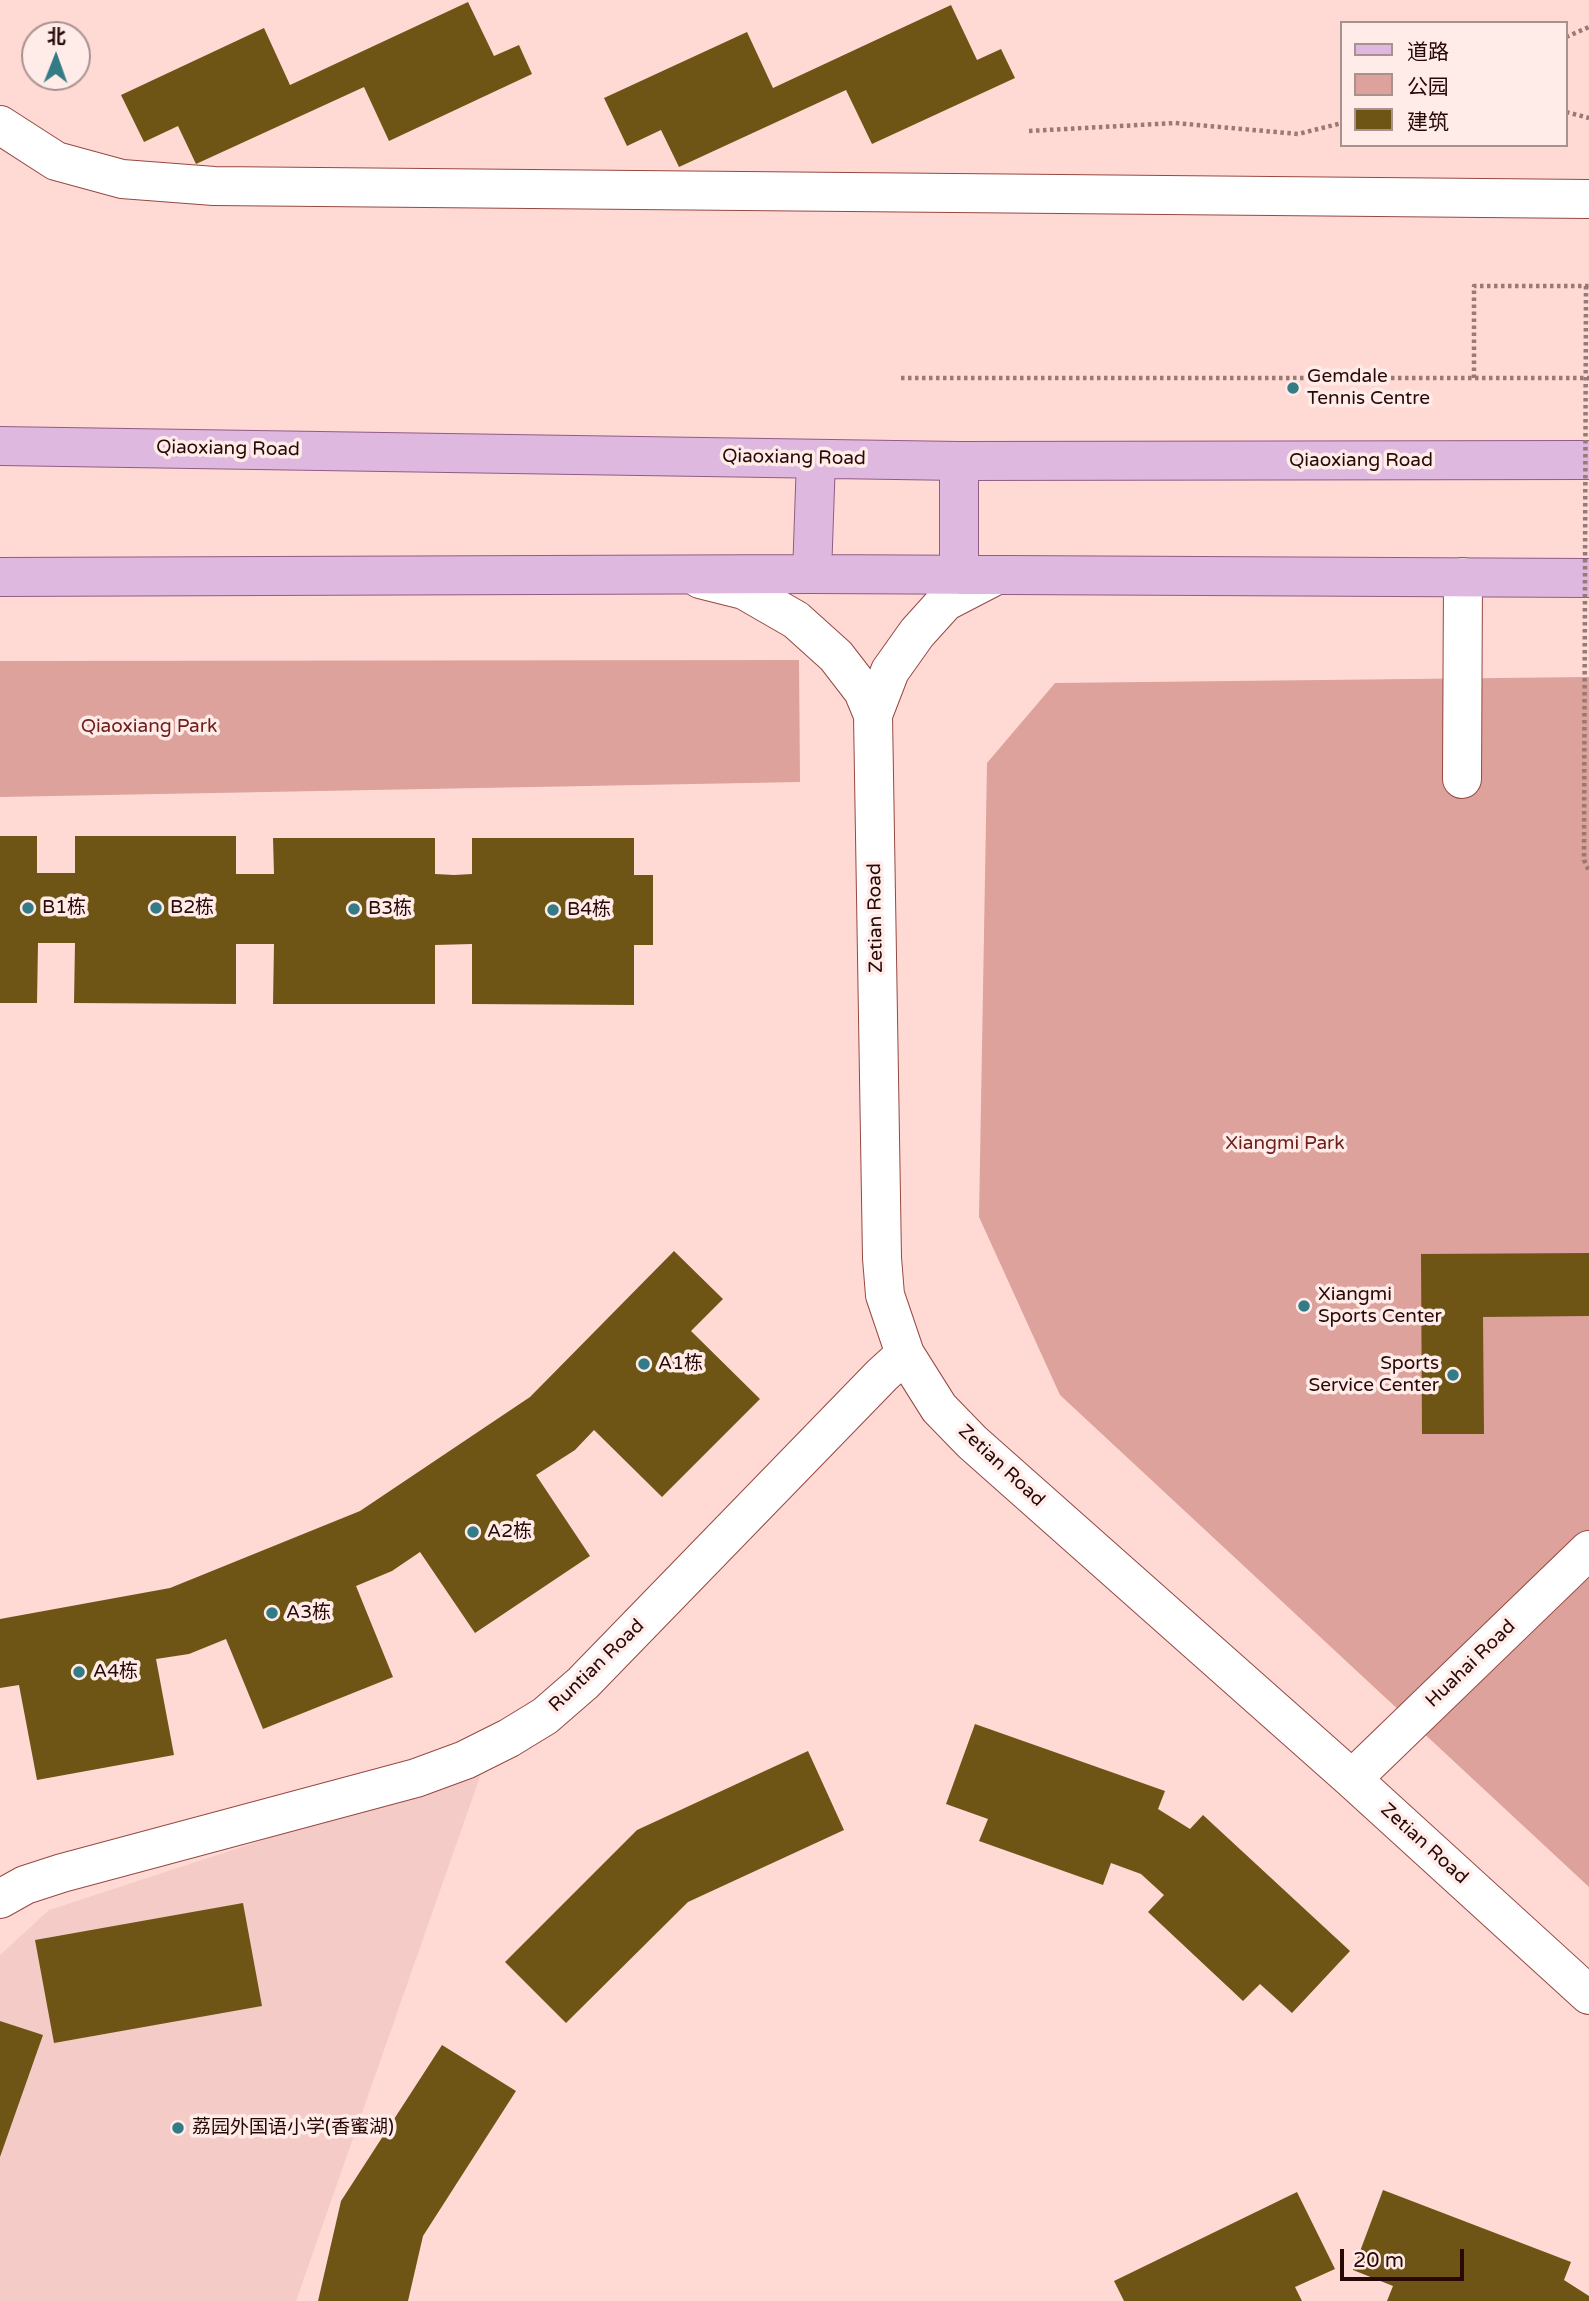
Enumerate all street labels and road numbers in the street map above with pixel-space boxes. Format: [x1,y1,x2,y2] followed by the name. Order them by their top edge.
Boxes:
[156,436,300,462] street label: Qiaoxiang Road
[722,445,866,471] street label: Qiaoxiang Road
[1289,450,1433,472] street label: Qiaoxiang Road
[864,863,888,973] street label: Zetian Road
[953,1420,1049,1512] street label: Zetian Road
[545,1615,649,1717] street label: Runtian Road
[1421,1616,1521,1712] street label: Huahai Road
[1376,1799,1472,1889] street label: Zetian Road

